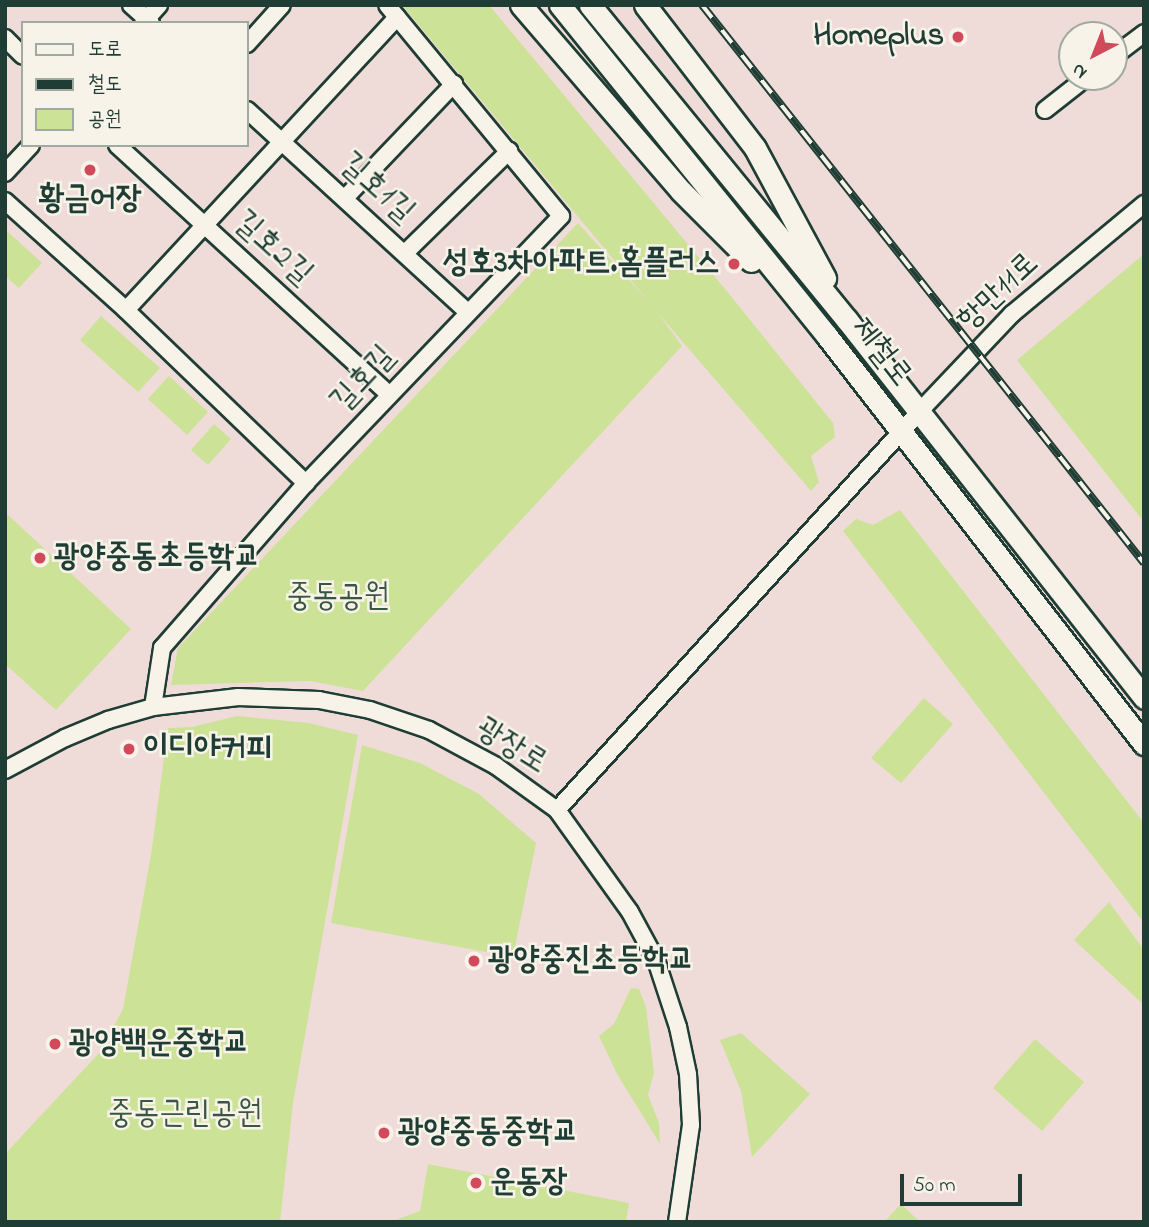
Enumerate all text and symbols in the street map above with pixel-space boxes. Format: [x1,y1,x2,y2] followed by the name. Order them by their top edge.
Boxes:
[813,18,944,56] place label: Homeplus
[21,21,248,147] legend
[1058,21,1128,91] north arrow
[950,29,966,45] marker: Homeplus
[88,35,122,65] text: 도로
[1066,56,1094,85] text: N
[88,70,122,100] text: 철도
[88,105,122,135] text: 공원
[331,145,421,233] street label: 길호1길
[82,162,98,178] marker: 황금어장
[39,181,142,219] place label: 황금어장
[225,204,319,294] street label: 길호2길
[443,245,720,283] place label: 성호3차아파트.홈플러스
[950,246,1048,340] street label: 항만11로
[726,256,742,272] marker: 성호3차아파트.홈플러스
[841,311,919,395] street label: 제철로
[324,339,404,421] street label: 길호길
[54,539,260,577] place label: 광양중동초등학교
[32,550,48,566] marker: 광양중동초등학교
[286,579,390,617] park label: 중동공원
[468,710,554,784] street label: 광장로
[143,730,272,768] place label: 이디야커피
[121,741,137,757] marker: 이디야커피
[488,942,694,980] place label: 광양중진초등학교
[466,953,482,969] marker: 광양중진초등학교
[69,1025,249,1063] place label: 광양백운중학교
[47,1036,63,1052] marker: 광양백운중학교
[108,1096,262,1134] park label: 중동근린공원
[398,1114,578,1152] place label: 광양중동중학교
[376,1125,392,1141] marker: 광양중동중학교
[904,1160,1026,1204] scale bar
[490,1164,567,1202] place label: 운동장
[913,1171,956,1201] text: 50 m
[468,1175,484,1191] marker: 운동장

